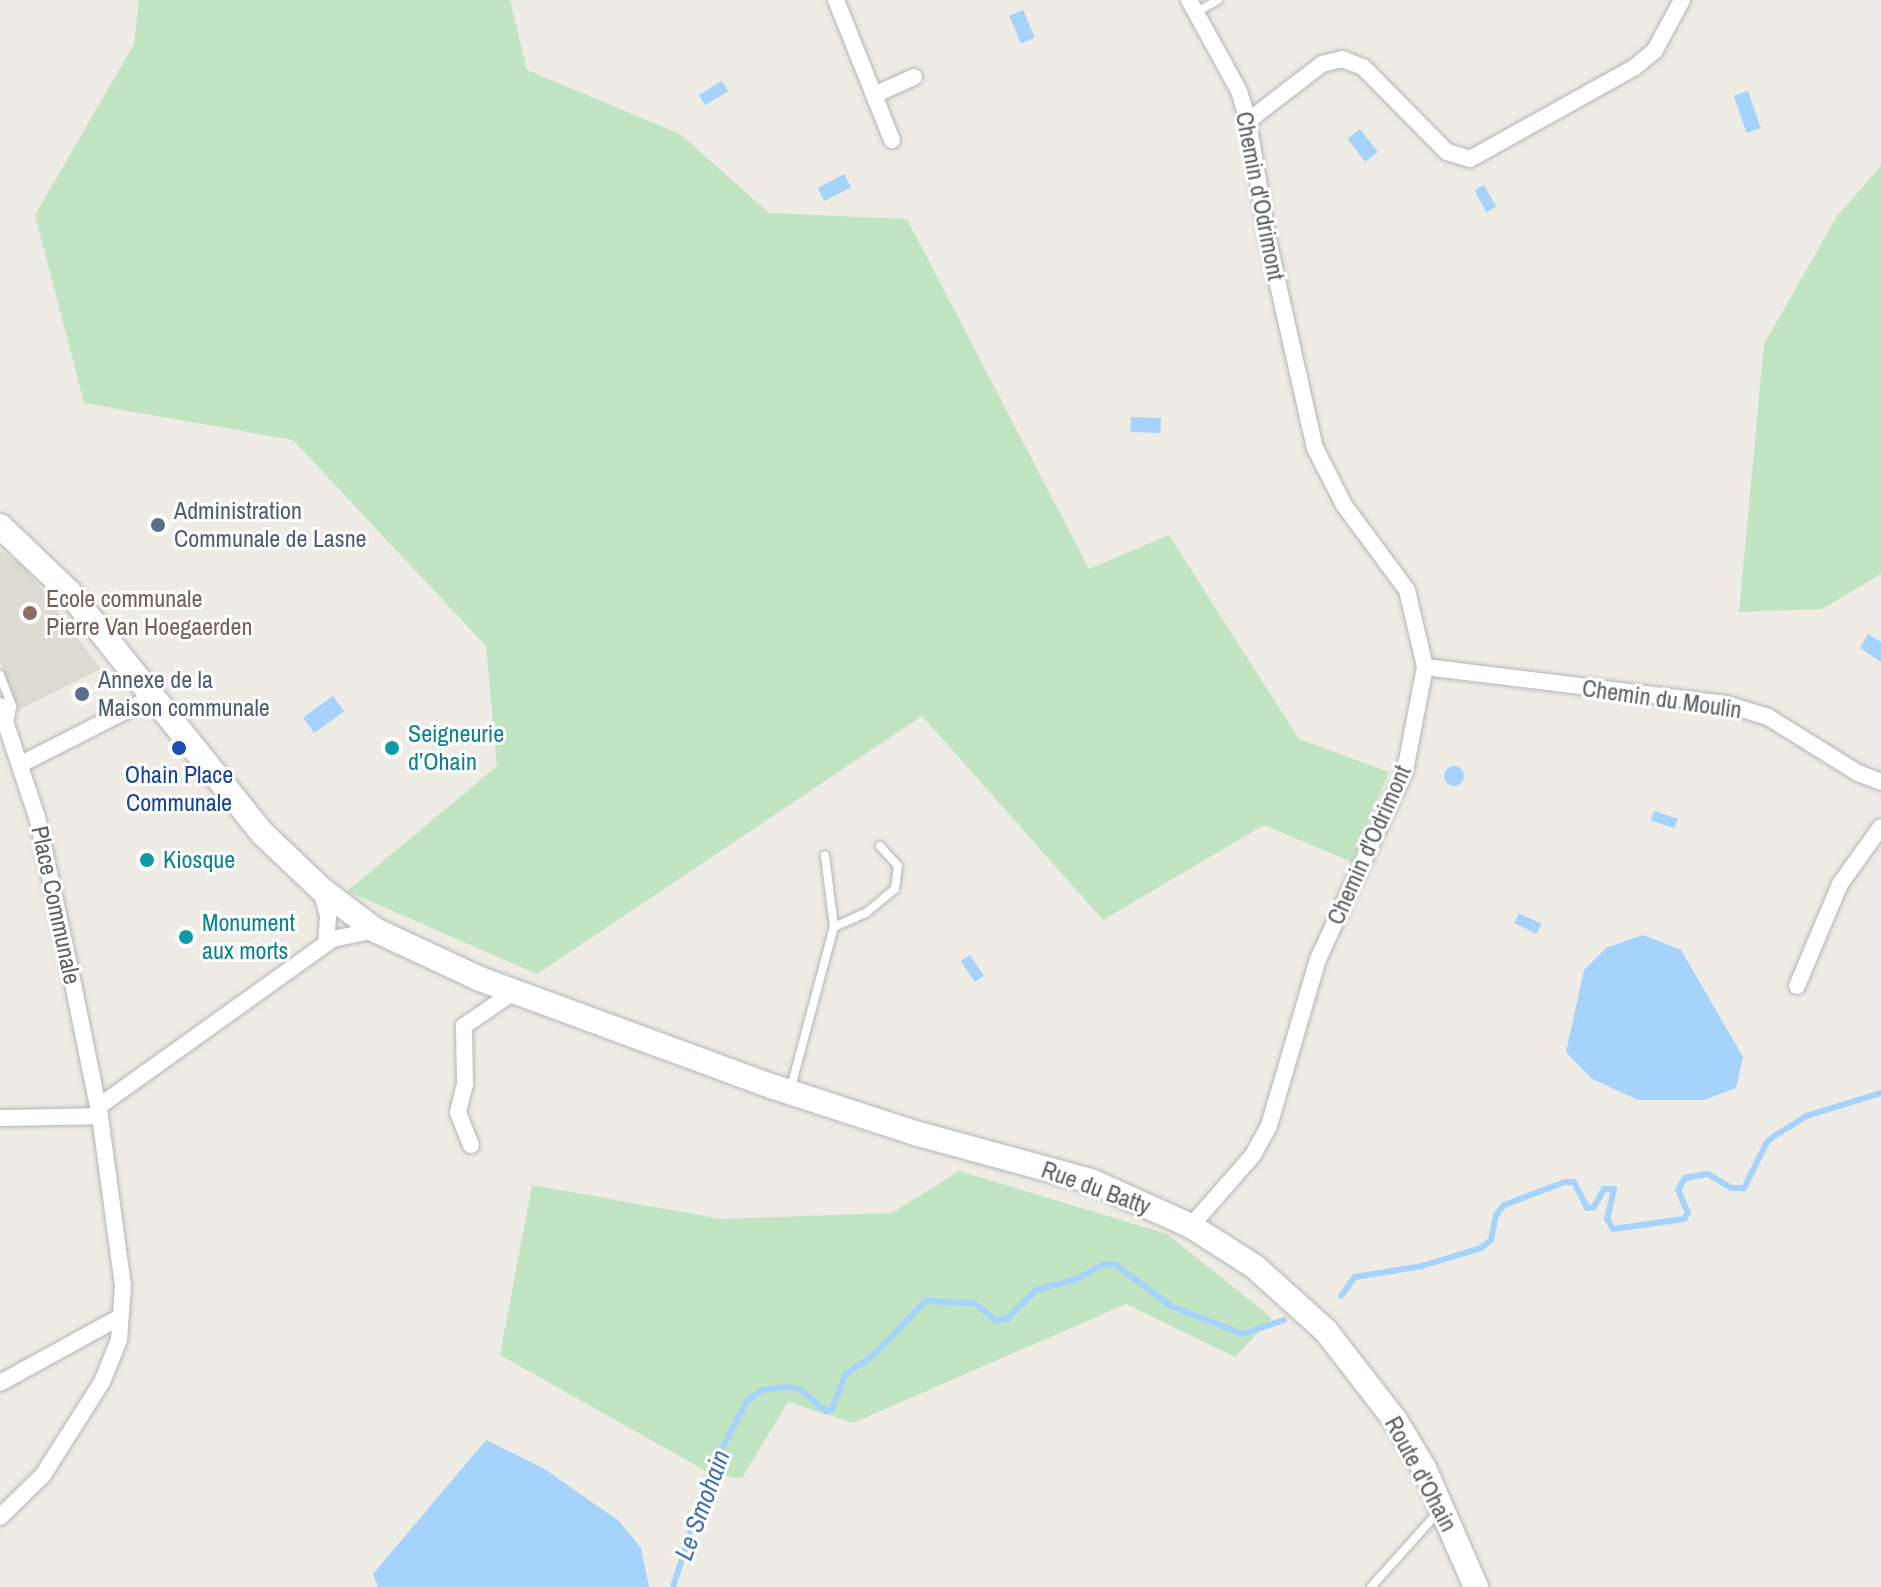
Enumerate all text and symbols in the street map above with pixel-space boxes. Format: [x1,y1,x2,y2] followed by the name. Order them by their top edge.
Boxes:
[1230,109,1290,283] street label: Chemin d'Odrimont
[174,497,367,553] place label: Administration Communale de Lasne
[149,516,167,534] marker: Administration Communale de Lasne
[46,585,252,641] place label: Ecole communale Pierre Van Hoegaerden
[21,604,39,622] marker: Ecole communale Pierre Van Hoegaerden
[98,666,270,722] place label: Annexe de la Maison communale
[1580,674,1744,724] street label: Chemin du Moulin
[73,685,91,703] marker: Annexe de la Maison communale
[408,720,504,776] place label: Seigneurie d’Ohain
[170,739,188,757] marker: Ohain Place Communale
[383,739,401,757] marker: Seigneurie d’Ohain
[125,761,233,817] place label: Ohain Place Communale
[1321,761,1417,929] street label: Chemin d'Odrimont
[25,823,87,987] street label: Place Communale
[163,846,235,874] place label: Kiosque
[138,851,156,869] marker: Kiosque
[202,909,295,965] place label: Monument aux morts
[177,928,195,946] marker: Monument aux morts
[1038,1155,1154,1221] street label: Rue du Batty
[1379,1411,1463,1537] street label: Route d'Ohain
[668,1446,736,1564] water label: Le Smohain

